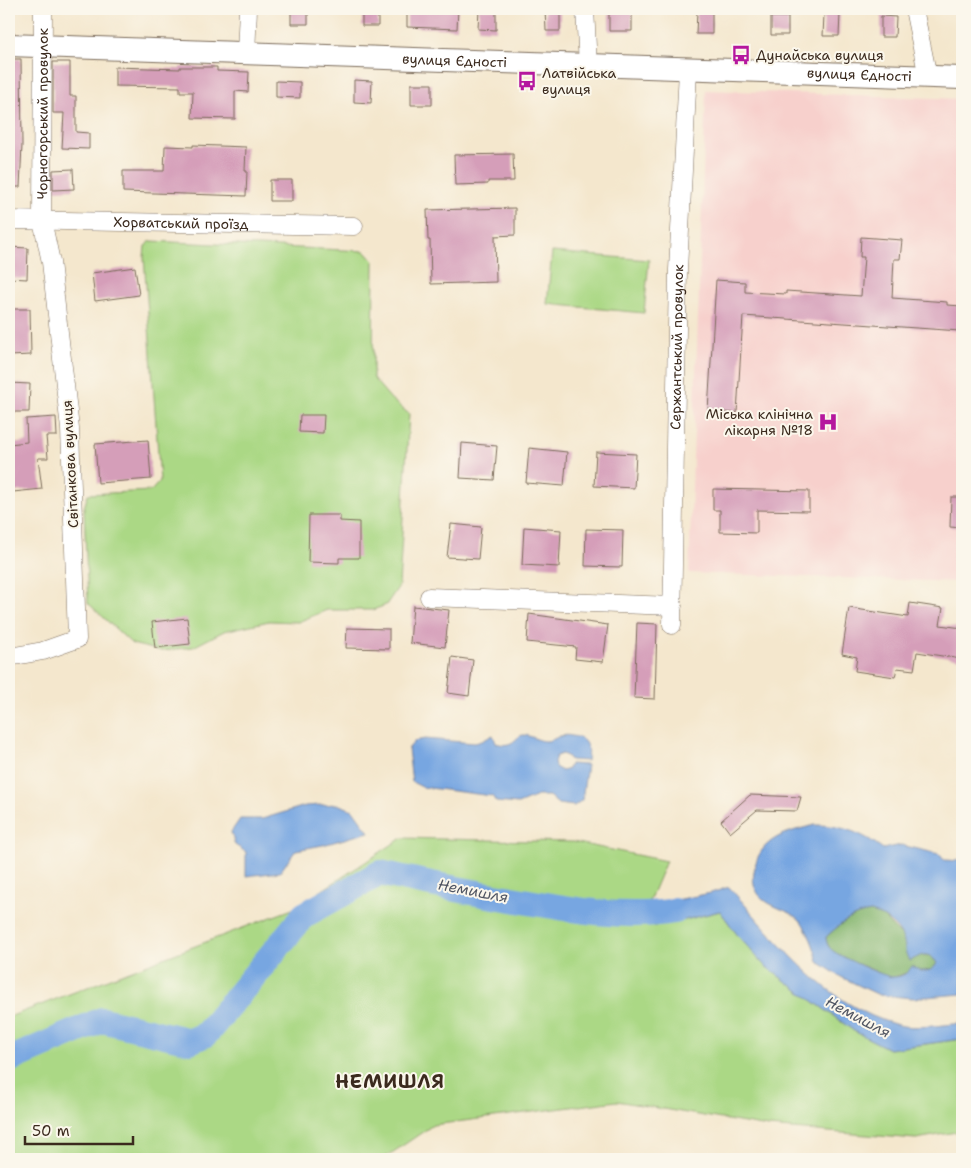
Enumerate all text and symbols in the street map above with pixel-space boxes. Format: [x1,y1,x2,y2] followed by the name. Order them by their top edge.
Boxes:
[33,28,52,199] street label: Чорногорський провулок
[730,44,752,66] bus stop icon: Дунайська вулиця
[756,46,884,64] place label: Дунайська вулиця
[402,50,508,71] street label: вулиця Єдності
[542,64,617,98] place label: Латвійська вулиця
[807,64,912,85] street label: вулиця Єдності
[516,70,538,92] bus stop icon: Латвійська вулиця
[113,213,249,233] street label: Хорватський проїзд
[666,263,687,430] street label: Сержантський провулок
[58,400,82,528] street label: Світанкова вулиця
[706,405,813,439] place label: Міська клінічна лікарня №18
[817,411,839,433] hospital icon: Міська клінічна лікарня №18
[436,874,510,908] water label: Немишля
[822,992,894,1042] water label: Немишля
[335,1069,445,1094] district label: НЕМИШЛЯ
[25,1113,132,1145] scale bar
[32,1121,70,1141] text: 50 m

